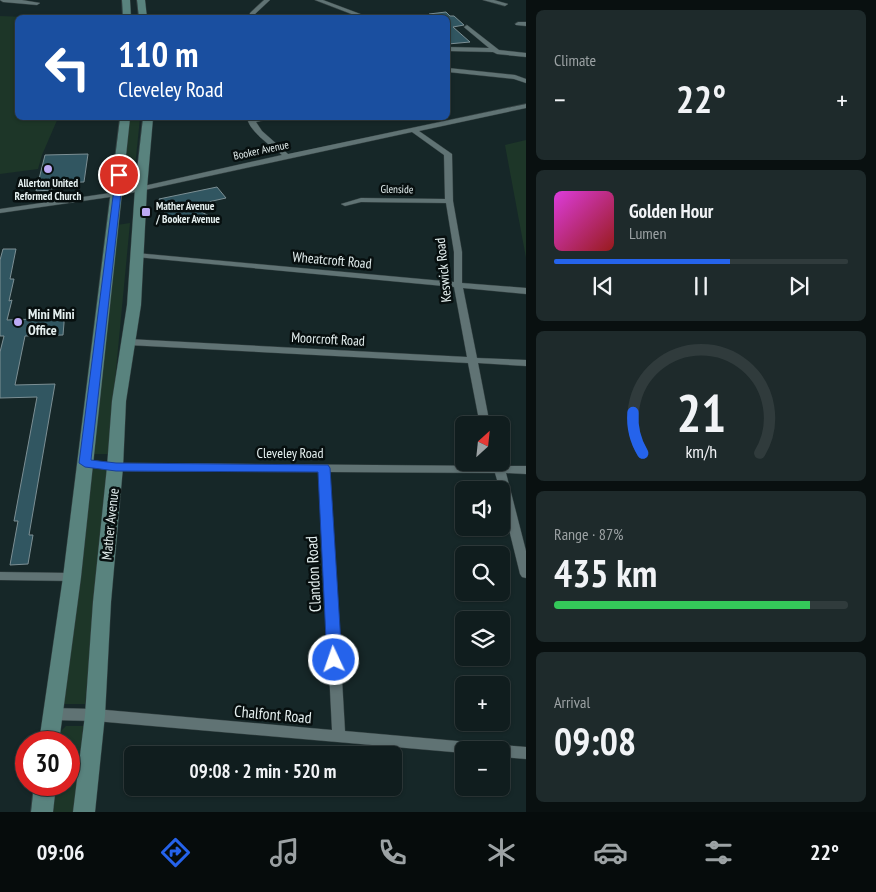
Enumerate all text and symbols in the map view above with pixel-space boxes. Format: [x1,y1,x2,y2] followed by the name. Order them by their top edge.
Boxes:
[118,31,199,77] text: 110 m
[35,35,100,100] icon: left
[554,50,596,70] text: Climate
[676,74,726,123] text: 22°
[118,75,223,103] text: Cleveley Road
[554,81,566,118] text: −
[836,81,848,118] text: +
[232,137,290,163] street label: Booker Avenue
[98,154,140,196] pin
[105,161,133,189] icon: arrive
[42,163,54,175] marker: Allerton United Reformed Church
[15,176,81,203] place label: Allerton United Reformed Church
[380,182,414,196] street label: Glenside
[155,199,220,226] place label: Mather Avenue / Booker Avenue
[629,199,713,223] text: Golden Hour
[140,206,152,218] marker: Mather Avenue / Booker Avenue
[629,223,666,243] text: Lumen
[431,237,455,303] street label: Keswick Road
[292,248,372,272] street label: Wheatcroft Road
[589,272,617,300] icon: previous
[687,272,715,300] icon: pause
[785,272,813,300] icon: next
[28,305,75,339] place label: Mini Mini Office
[12,316,24,328] marker: Mini Mini Office
[291,328,365,350] street label: Moorcroft Road
[676,379,726,446] text: 21
[455,416,510,471] north arrow
[455,416,510,796] map controls
[685,440,717,463] text: km/h
[257,444,323,462] street label: Cleveley Road
[455,481,510,536] button: sound
[97,487,123,561] street label: Mather Avenue
[554,524,623,544] text: Range · 87%
[301,535,325,612] street label: Clandon Road
[455,546,510,601] button: search
[554,548,657,597] text: 435 km
[455,611,510,666] button: layers
[307,633,359,685] position arrow
[455,676,510,731] button: +
[554,692,590,712] text: Arrival
[234,701,313,727] street label: Chalfont Road
[554,716,636,765] text: 09:08
[15,731,80,796] speed limit sign: 30
[455,741,510,796] button: −
[190,759,336,783] text: 09:08 · 2 min · 520 m
[158,835,193,870] icon: directions
[267,835,302,870] icon: music
[375,835,410,870] icon: phone
[484,835,519,870] icon: climate
[593,835,628,870] icon: car
[701,835,736,870] icon: filters
[37,838,84,866] text: 09:06
[810,838,839,866] text: 22°

